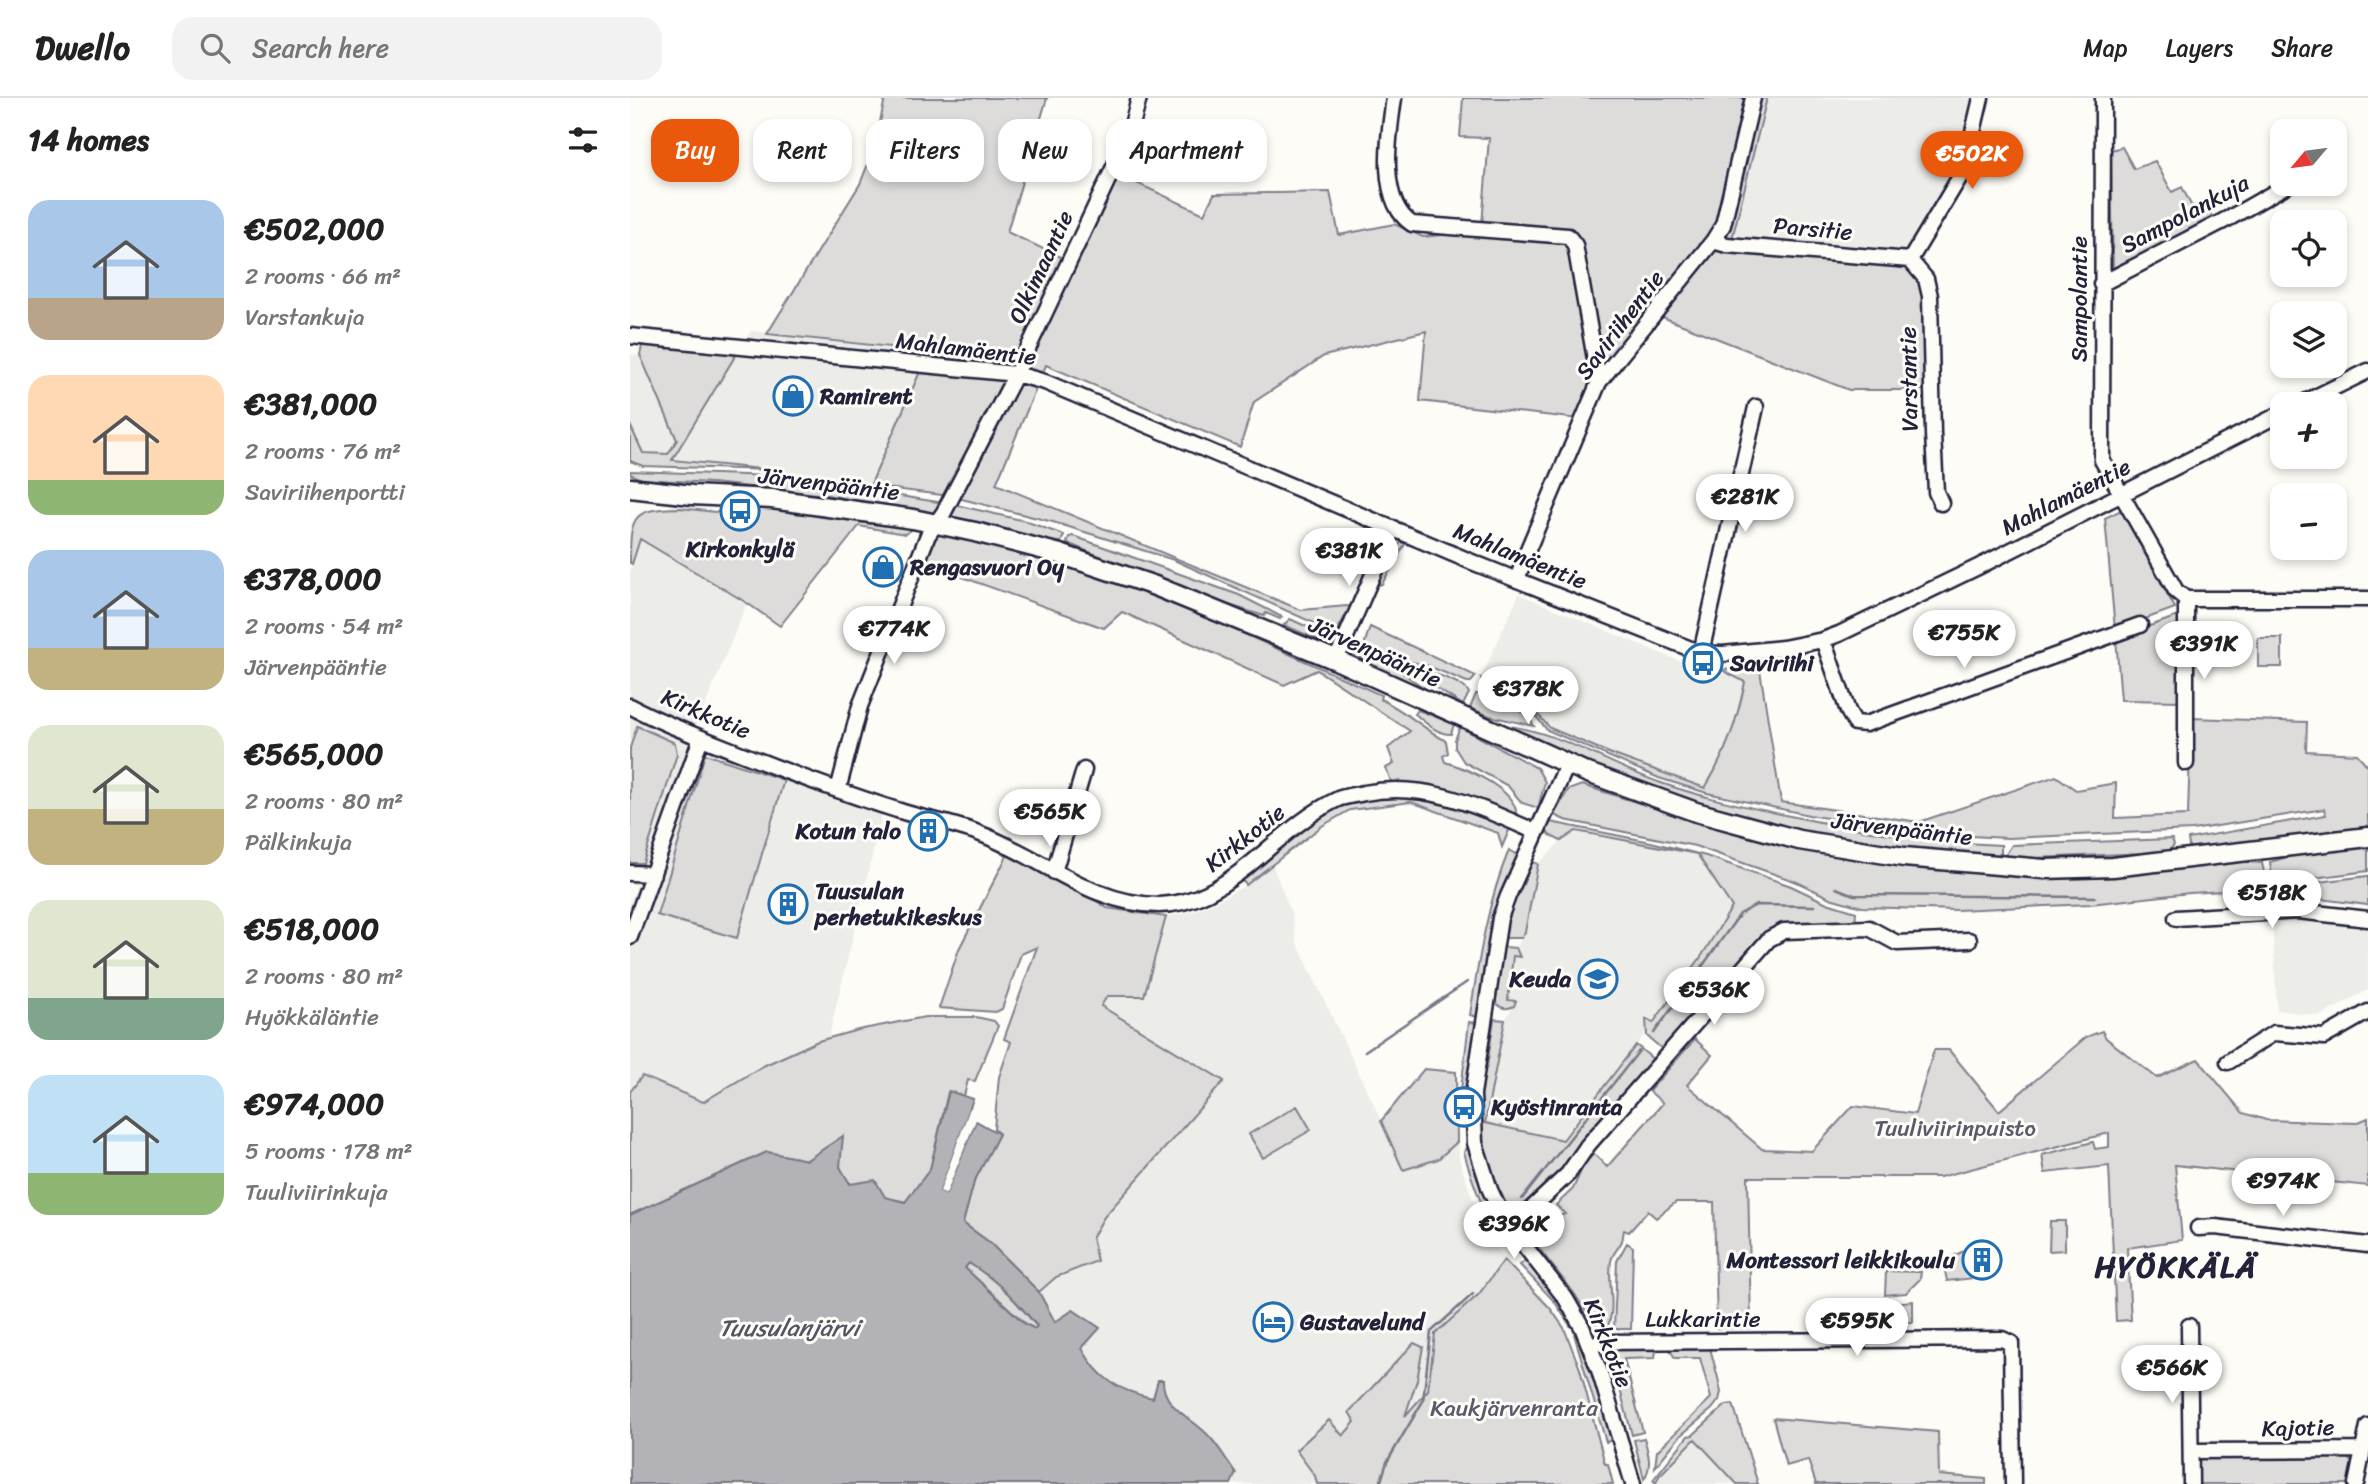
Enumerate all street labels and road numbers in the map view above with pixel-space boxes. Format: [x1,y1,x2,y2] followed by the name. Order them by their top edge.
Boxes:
[2113,163,2257,265] street label: Sampolankuja
[997,203,1085,331] street label: Olkimaantie
[1772,205,1854,253] street label: Parsitie
[2059,236,2100,362] street label: Sampolantie
[1565,261,1675,389] street label: Saviriihentie
[893,320,1039,378] street label: Mahlamäentie
[1888,326,1930,432] street label: Varstantie
[1994,447,2138,547] street label: Mahlamäentie
[755,455,902,513] street label: Järvenpääntie
[1447,511,1593,602] street label: Mahlamäentie
[1301,604,1448,700] street label: Järvenpääntie
[655,677,757,751] street label: Kirkkotie
[1195,793,1295,883] street label: Kirkkotie
[1828,800,1975,858] street label: Järvenpääntie
[1571,1292,1645,1394] street label: Kirkkotie
[1645,1299,1761,1340] street label: Lukkarintie
[2261,1407,2335,1449] street label: Kajotie

